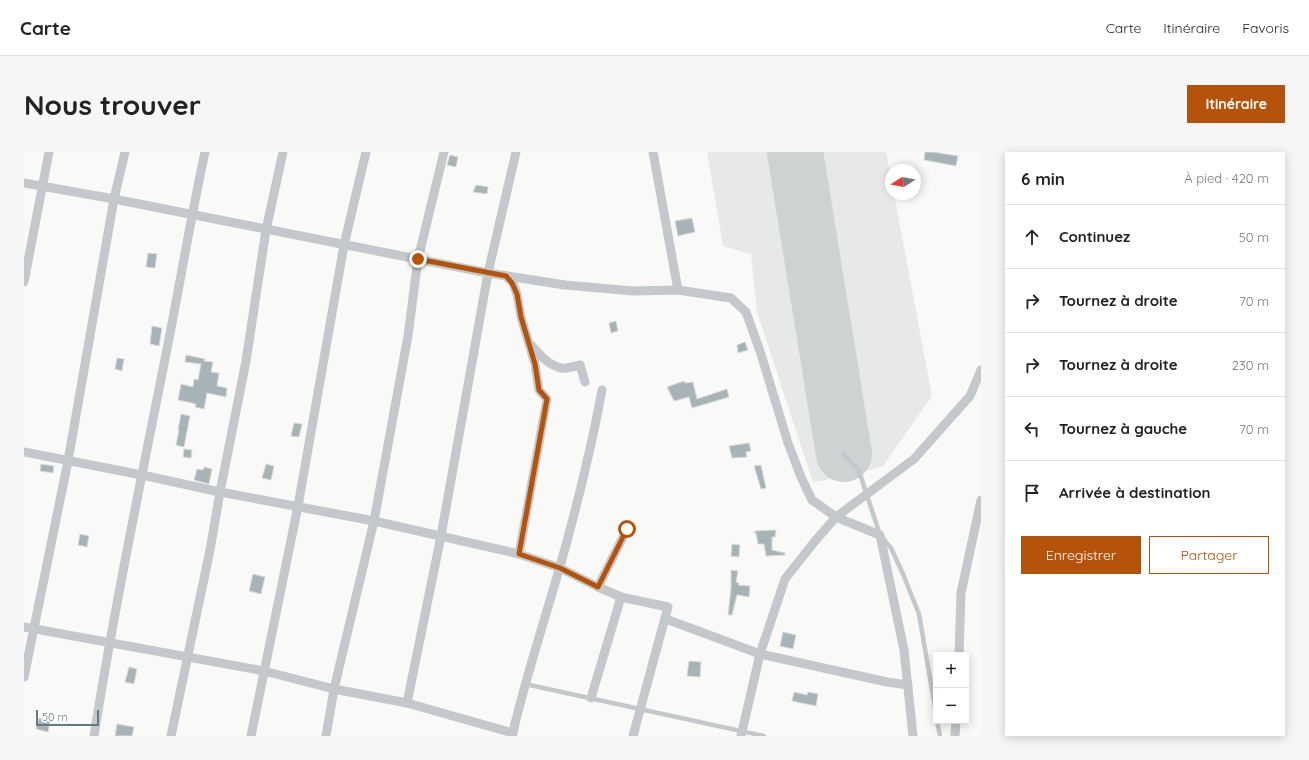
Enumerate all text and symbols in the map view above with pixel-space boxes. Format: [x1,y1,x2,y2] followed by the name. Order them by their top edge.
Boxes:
[20,16,71,40] text: Carte
[1106,19,1141,37] text: Carte
[1163,19,1220,37] text: Itinéraire
[1242,19,1289,37] text: Favoris
[1187,85,1285,123] button: Itinéraire
[24,87,201,122] text: Nous trouver
[885,164,921,200] north arrow
[1021,168,1065,189] text: 6 min
[1184,170,1269,186] text: À pied · 420 m
[1021,226,1043,248] icon: ahead
[1059,227,1130,246] text: Continuez
[1239,229,1269,245] text: 50 m
[409,250,427,268] route end
[1021,290,1043,312] icon: right
[1059,291,1178,310] text: Tournez à droite
[1239,293,1269,309] text: 70 m
[1021,354,1043,376] icon: right
[1059,355,1178,374] text: Tournez à droite
[1232,357,1269,373] text: 230 m
[1021,418,1043,440] icon: left
[1059,419,1187,438] text: Tournez à gauche
[1239,421,1269,437] text: 70 m
[1021,482,1043,504] icon: arrive
[1059,483,1211,502] text: Arrivée à destination
[618,520,636,538] route start
[1021,536,1141,574] button: Enregistrer
[1149,536,1269,574] button: Partager
[933,652,969,724] map controls
[933,652,969,688] button: +
[933,688,969,724] button: −
[36,708,99,727] scale bar
[42,710,68,724] text: 50 m

